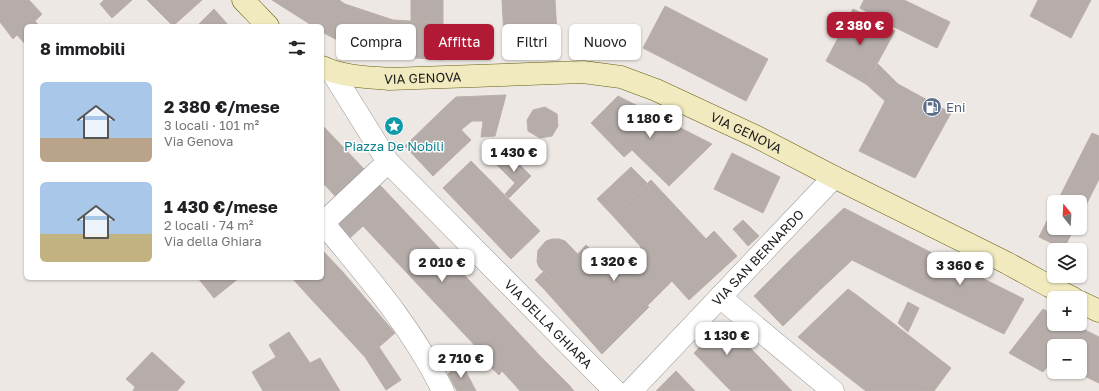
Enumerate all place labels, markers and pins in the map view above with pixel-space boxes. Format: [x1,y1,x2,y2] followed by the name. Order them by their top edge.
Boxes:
[823,12,897,46] pin: 2 380 €
[921,96,943,118] fuel station icon: Eni
[946,99,965,115] place label: Eni
[613,105,687,139] pin: 1 180 €
[383,115,405,137] place icon: Piazza De Nobili
[344,138,444,154] place label: Piazza De Nobili
[477,139,551,173] pin: 1 430 €
[577,248,651,282] pin: 1 320 €
[405,249,479,283] pin: 2 010 €
[923,252,997,286] pin: 3 360 €
[690,322,764,356] pin: 1 130 €
[424,345,498,379] pin: 2 710 €

